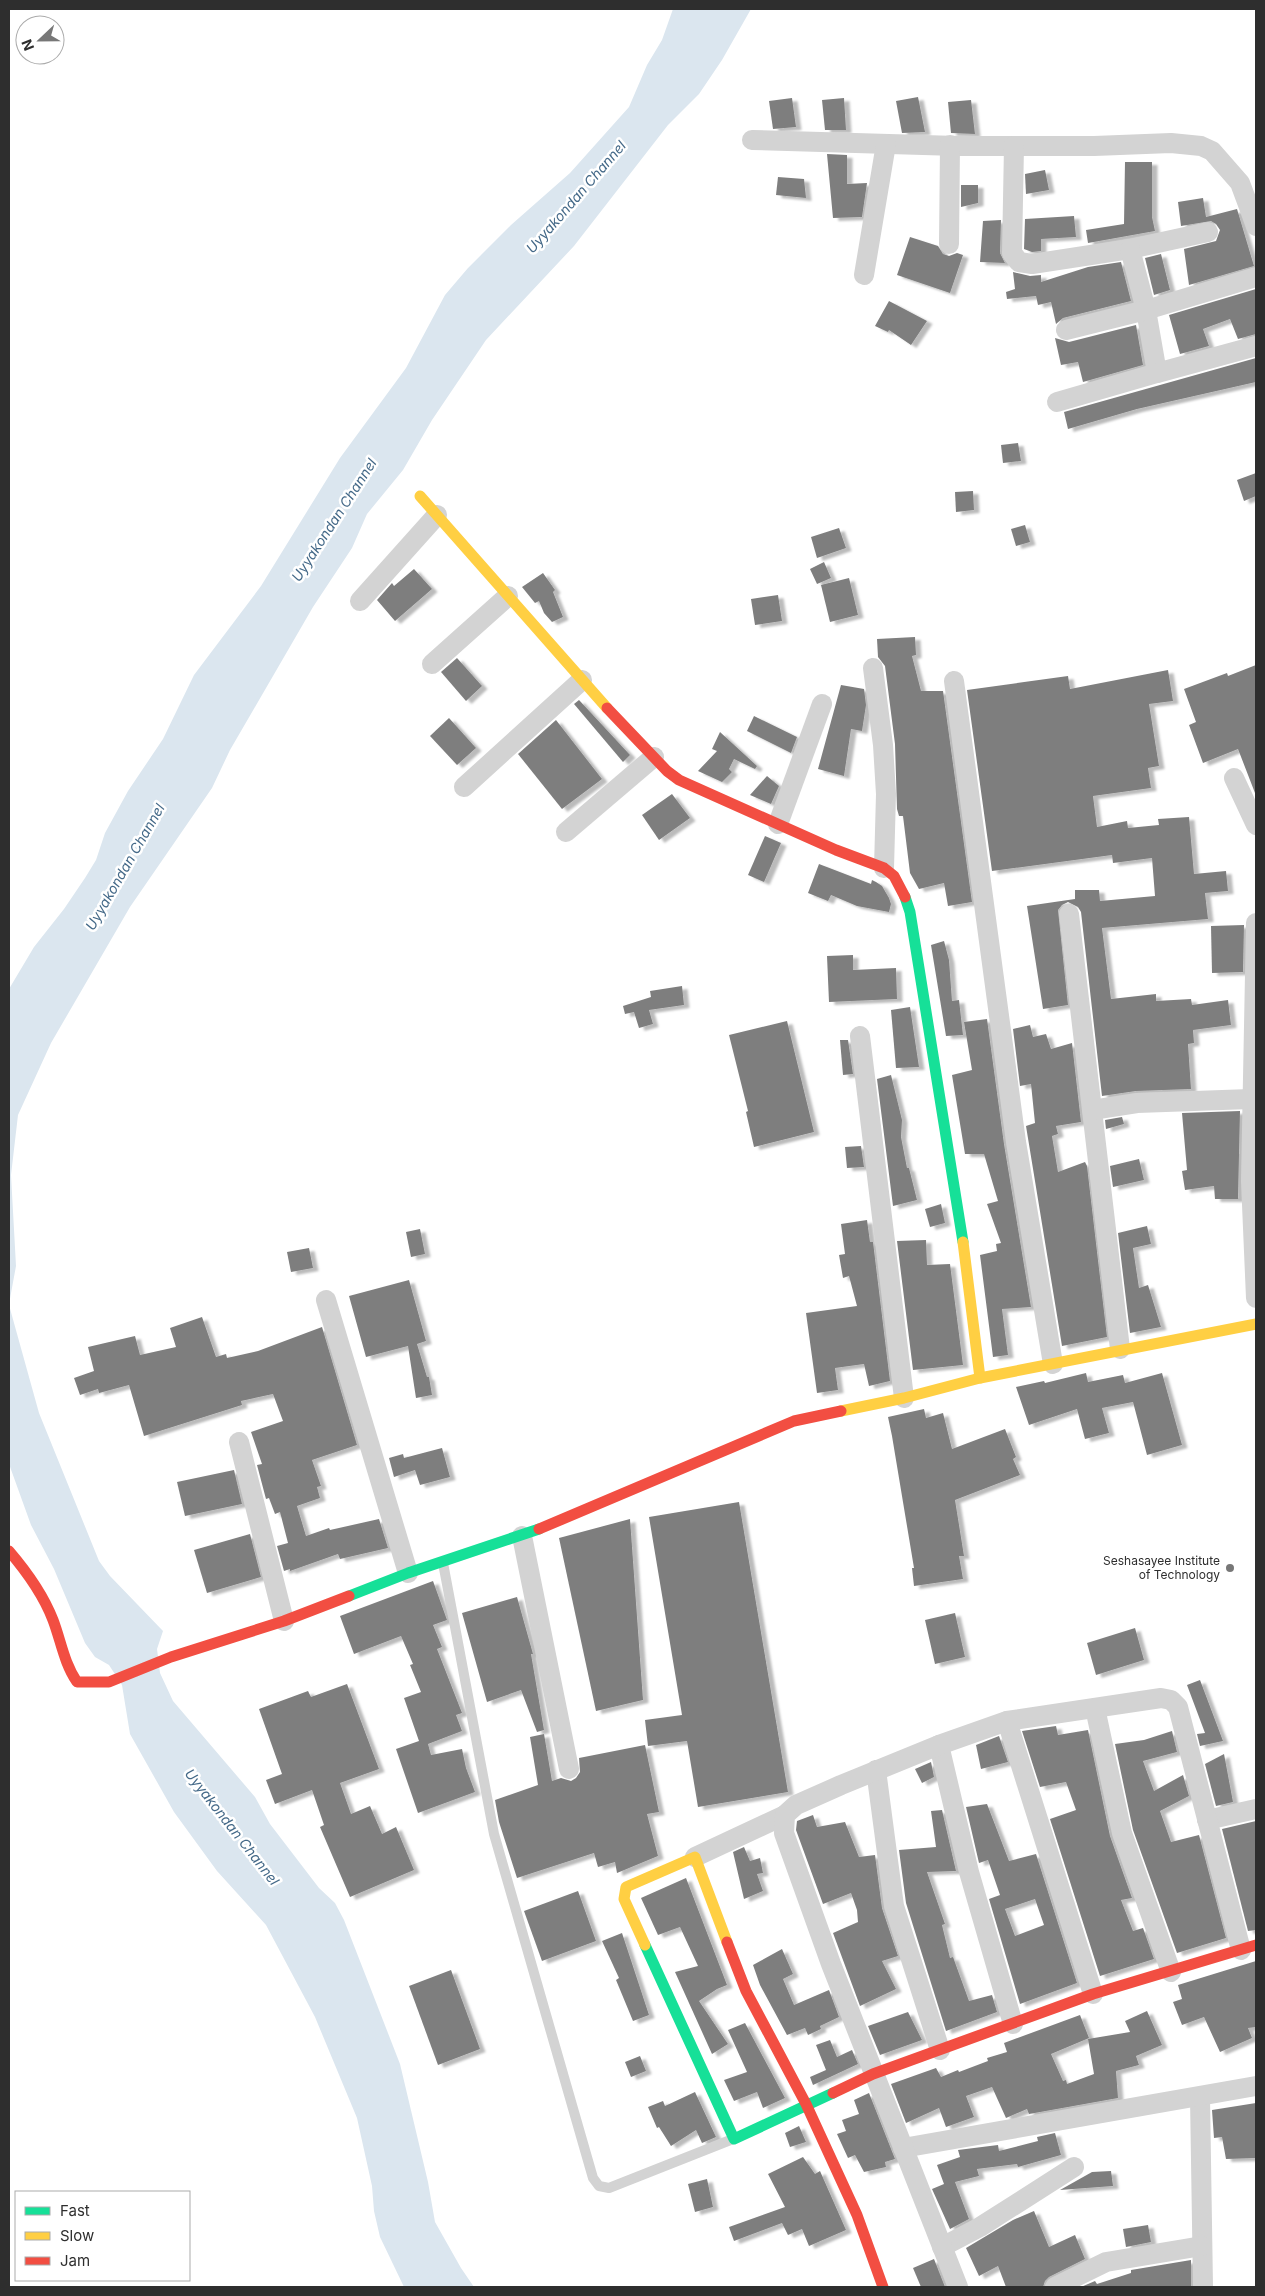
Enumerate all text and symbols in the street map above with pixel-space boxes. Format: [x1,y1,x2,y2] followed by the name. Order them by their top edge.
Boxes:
[15,15,65,65] north arrow
[18,37,37,53] text: N
[522,137,629,256] water label: Uyyakondan Channel
[288,455,380,584] water label: Uyyakondan Channel
[81,800,168,933] water label: Uyyakondan Channel
[1103,1553,1220,1582] place label: Seshasayee Institute of Technology
[1224,1562,1236,1574] marker: Seshasayee Institute of Technology
[182,1765,283,1889] water label: Uyyakondan Channel
[15,2191,190,2281] legend
[60,2201,90,2220] text: Fast
[60,2226,94,2245] text: Slow
[60,2251,90,2270] text: Jam

